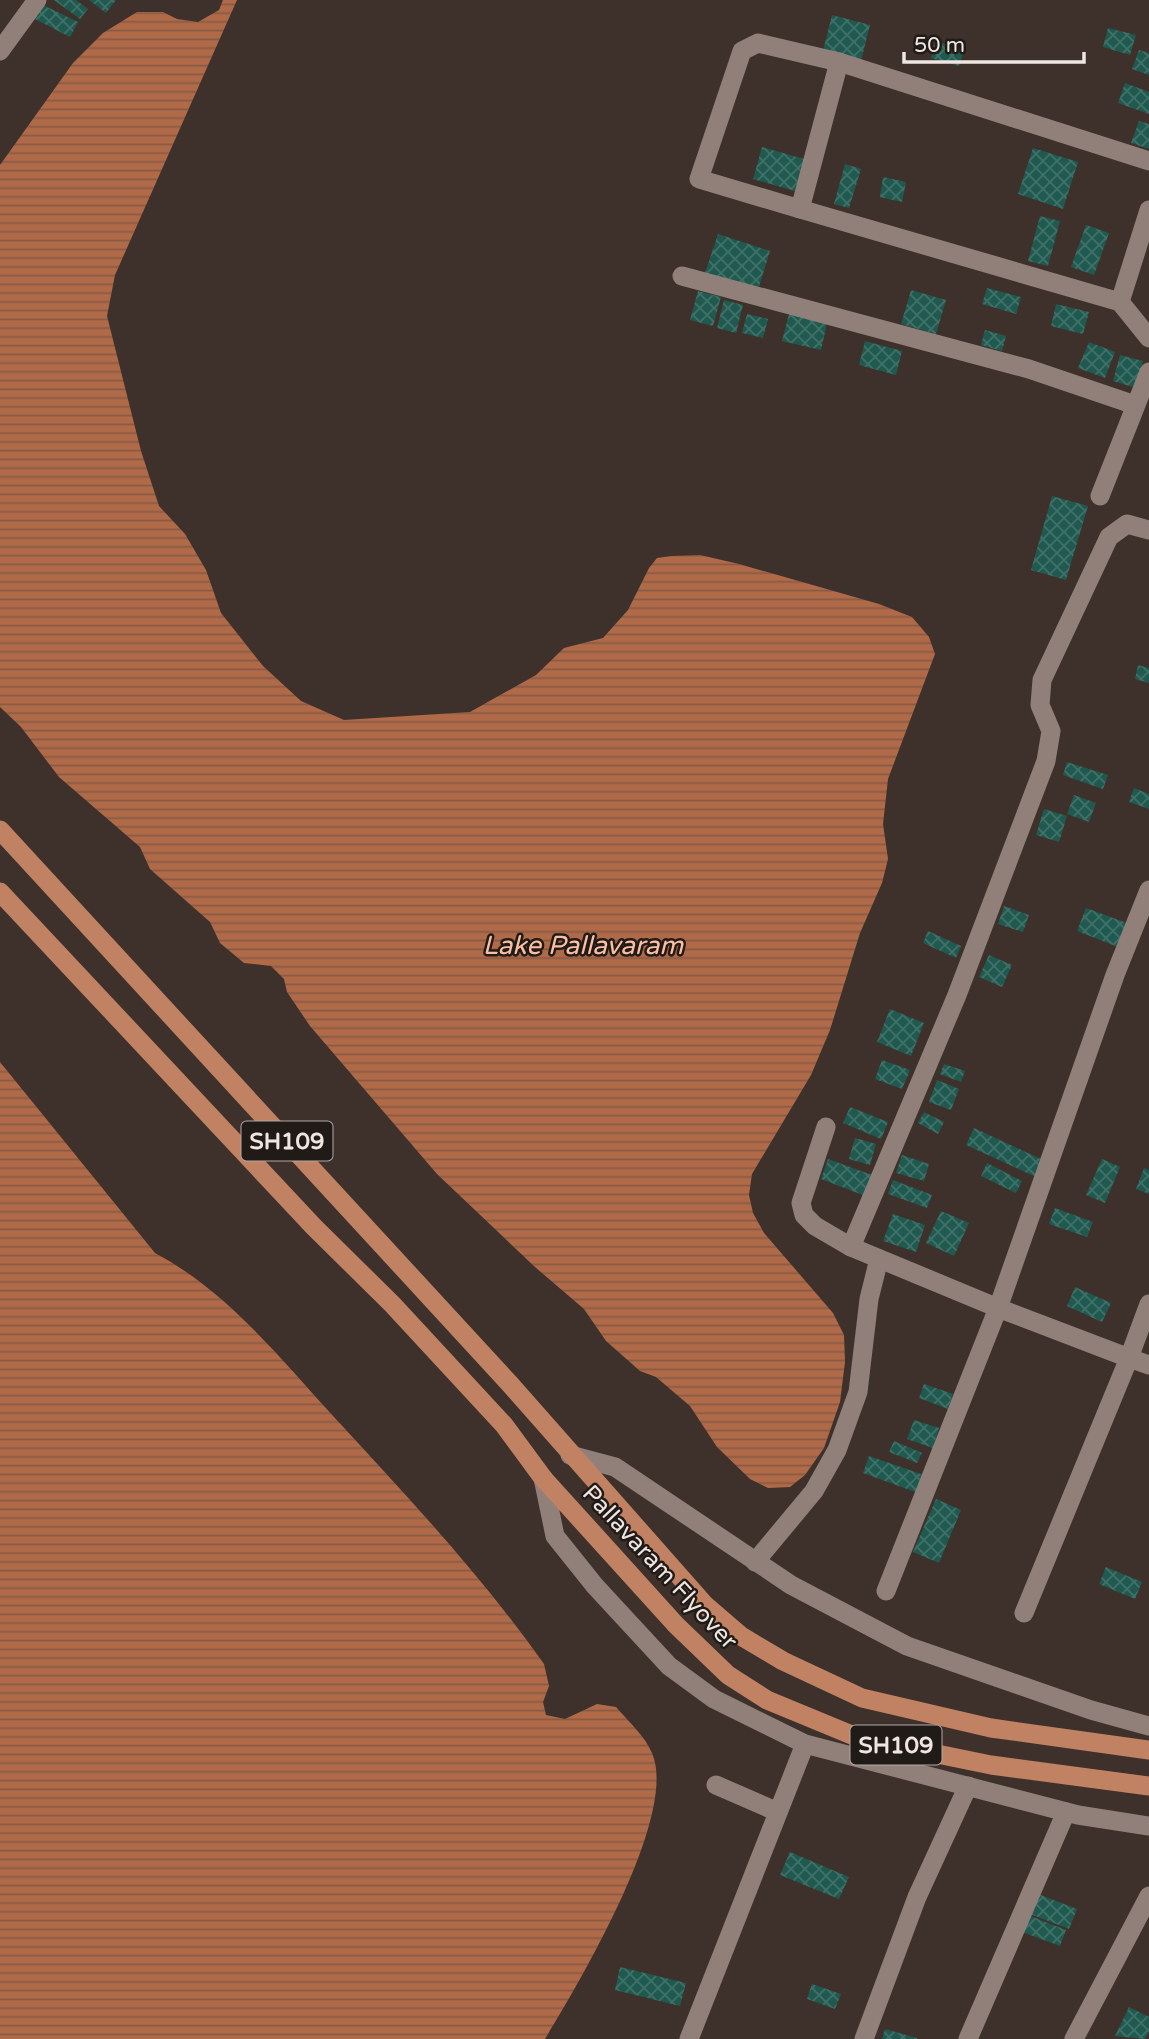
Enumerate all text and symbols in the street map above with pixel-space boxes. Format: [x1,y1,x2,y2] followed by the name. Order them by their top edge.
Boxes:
[904,21,1084,65] scale bar
[914,33,965,58] text: 50 m
[483,930,684,961] water label: Lake Pallavaram
[242,1122,332,1160] road number: SH109
[576,1479,744,1656] street label: Pallavaram Flyover
[850,1726,942,1764] road number: SH109

